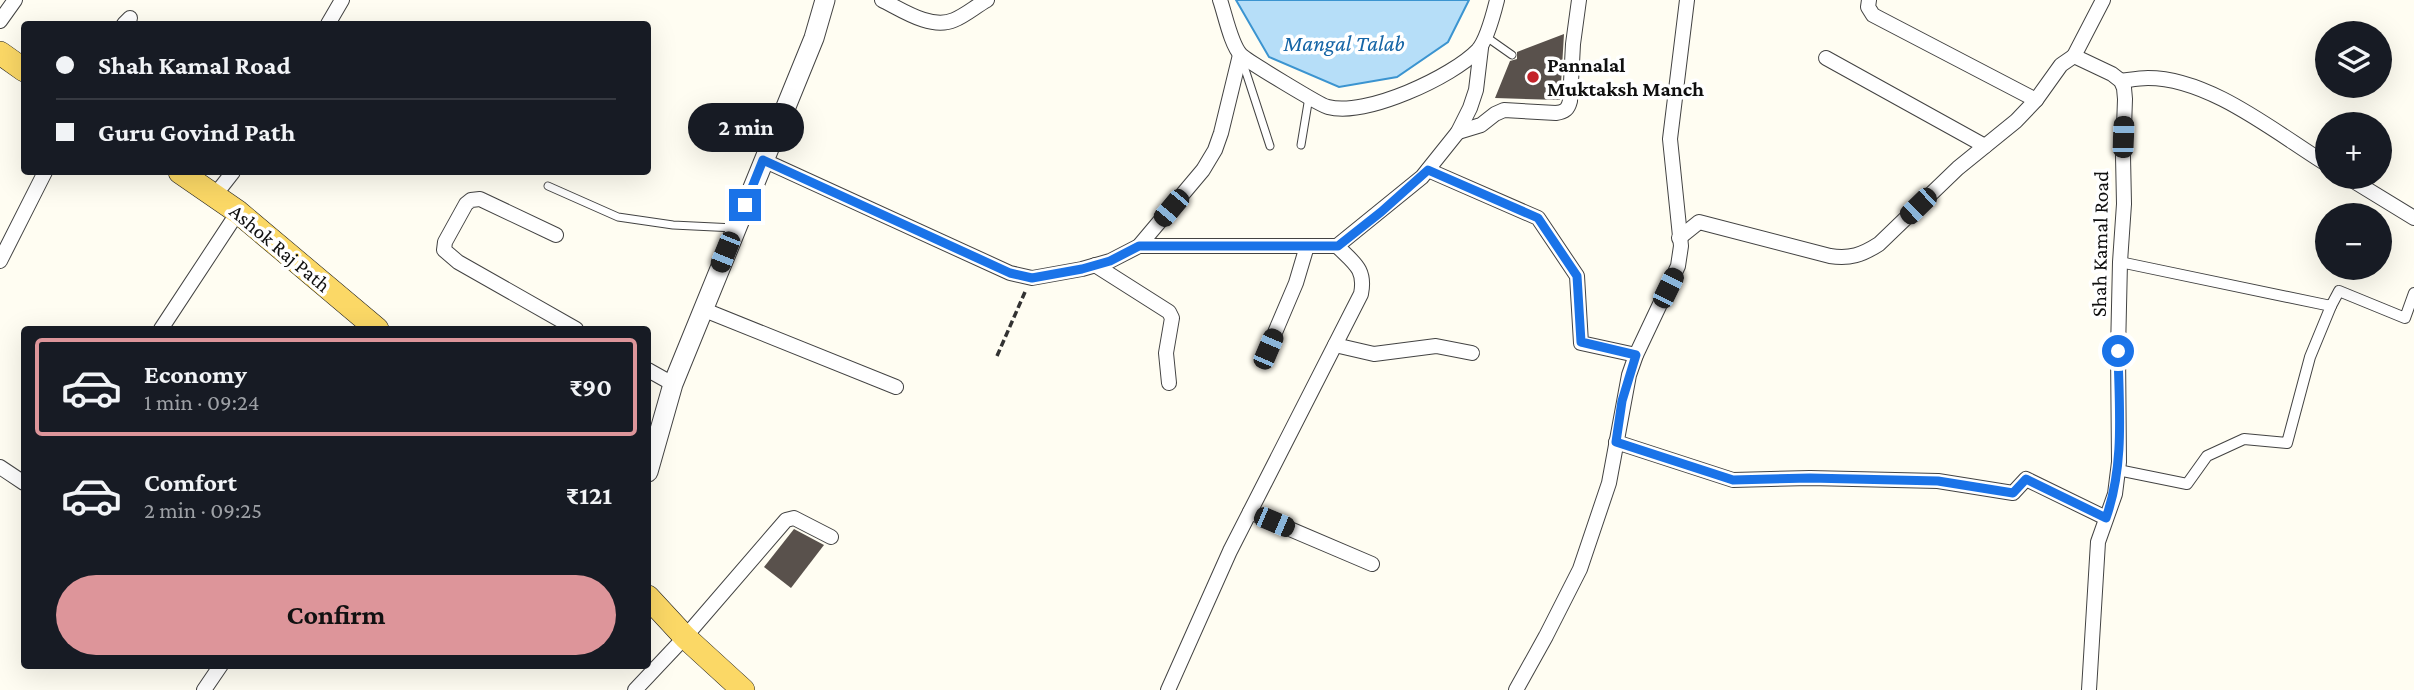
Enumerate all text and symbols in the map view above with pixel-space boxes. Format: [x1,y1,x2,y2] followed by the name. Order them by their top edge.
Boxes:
[2315,21,2392,280] map controls
[2315,21,2392,98] button: layers
[1282,30,1405,56] water label: Mangal Talab
[98,51,291,80] text: Shah Kamal Road
[1547,53,1704,101] place label: Pannalal Muktaksh Manch
[1525,69,1541,85] marker: Pannalal Muktaksh Manch
[687,104,803,152] callout: 2 min
[2315,112,2392,189] button: +
[718,114,774,140] text: 2 min
[2112,116,2135,158] car
[98,118,295,147] text: Guru Govind Path
[2087,171,2113,317] street label: Shah Kamal Road
[1896,184,1941,228] car
[1150,185,1193,231] car
[729,189,761,221] route end
[225,199,335,297] street label: Ashok Raj Path
[2315,203,2392,280] button: −
[708,229,743,275] car
[1650,265,1687,311] car
[1251,326,1286,372] car
[2102,335,2134,367] route start
[60,356,123,419] icon: car
[144,360,247,389] text: Economy
[569,373,612,402] text: ₹90
[144,389,260,415] text: 1 min · 09:24
[60,464,123,527] icon: car
[144,468,237,497] text: Comfort
[566,481,612,510] text: ₹121
[144,497,262,523] text: 2 min · 09:25
[1251,504,1298,540] car
[56,575,616,655] button: Confirm

